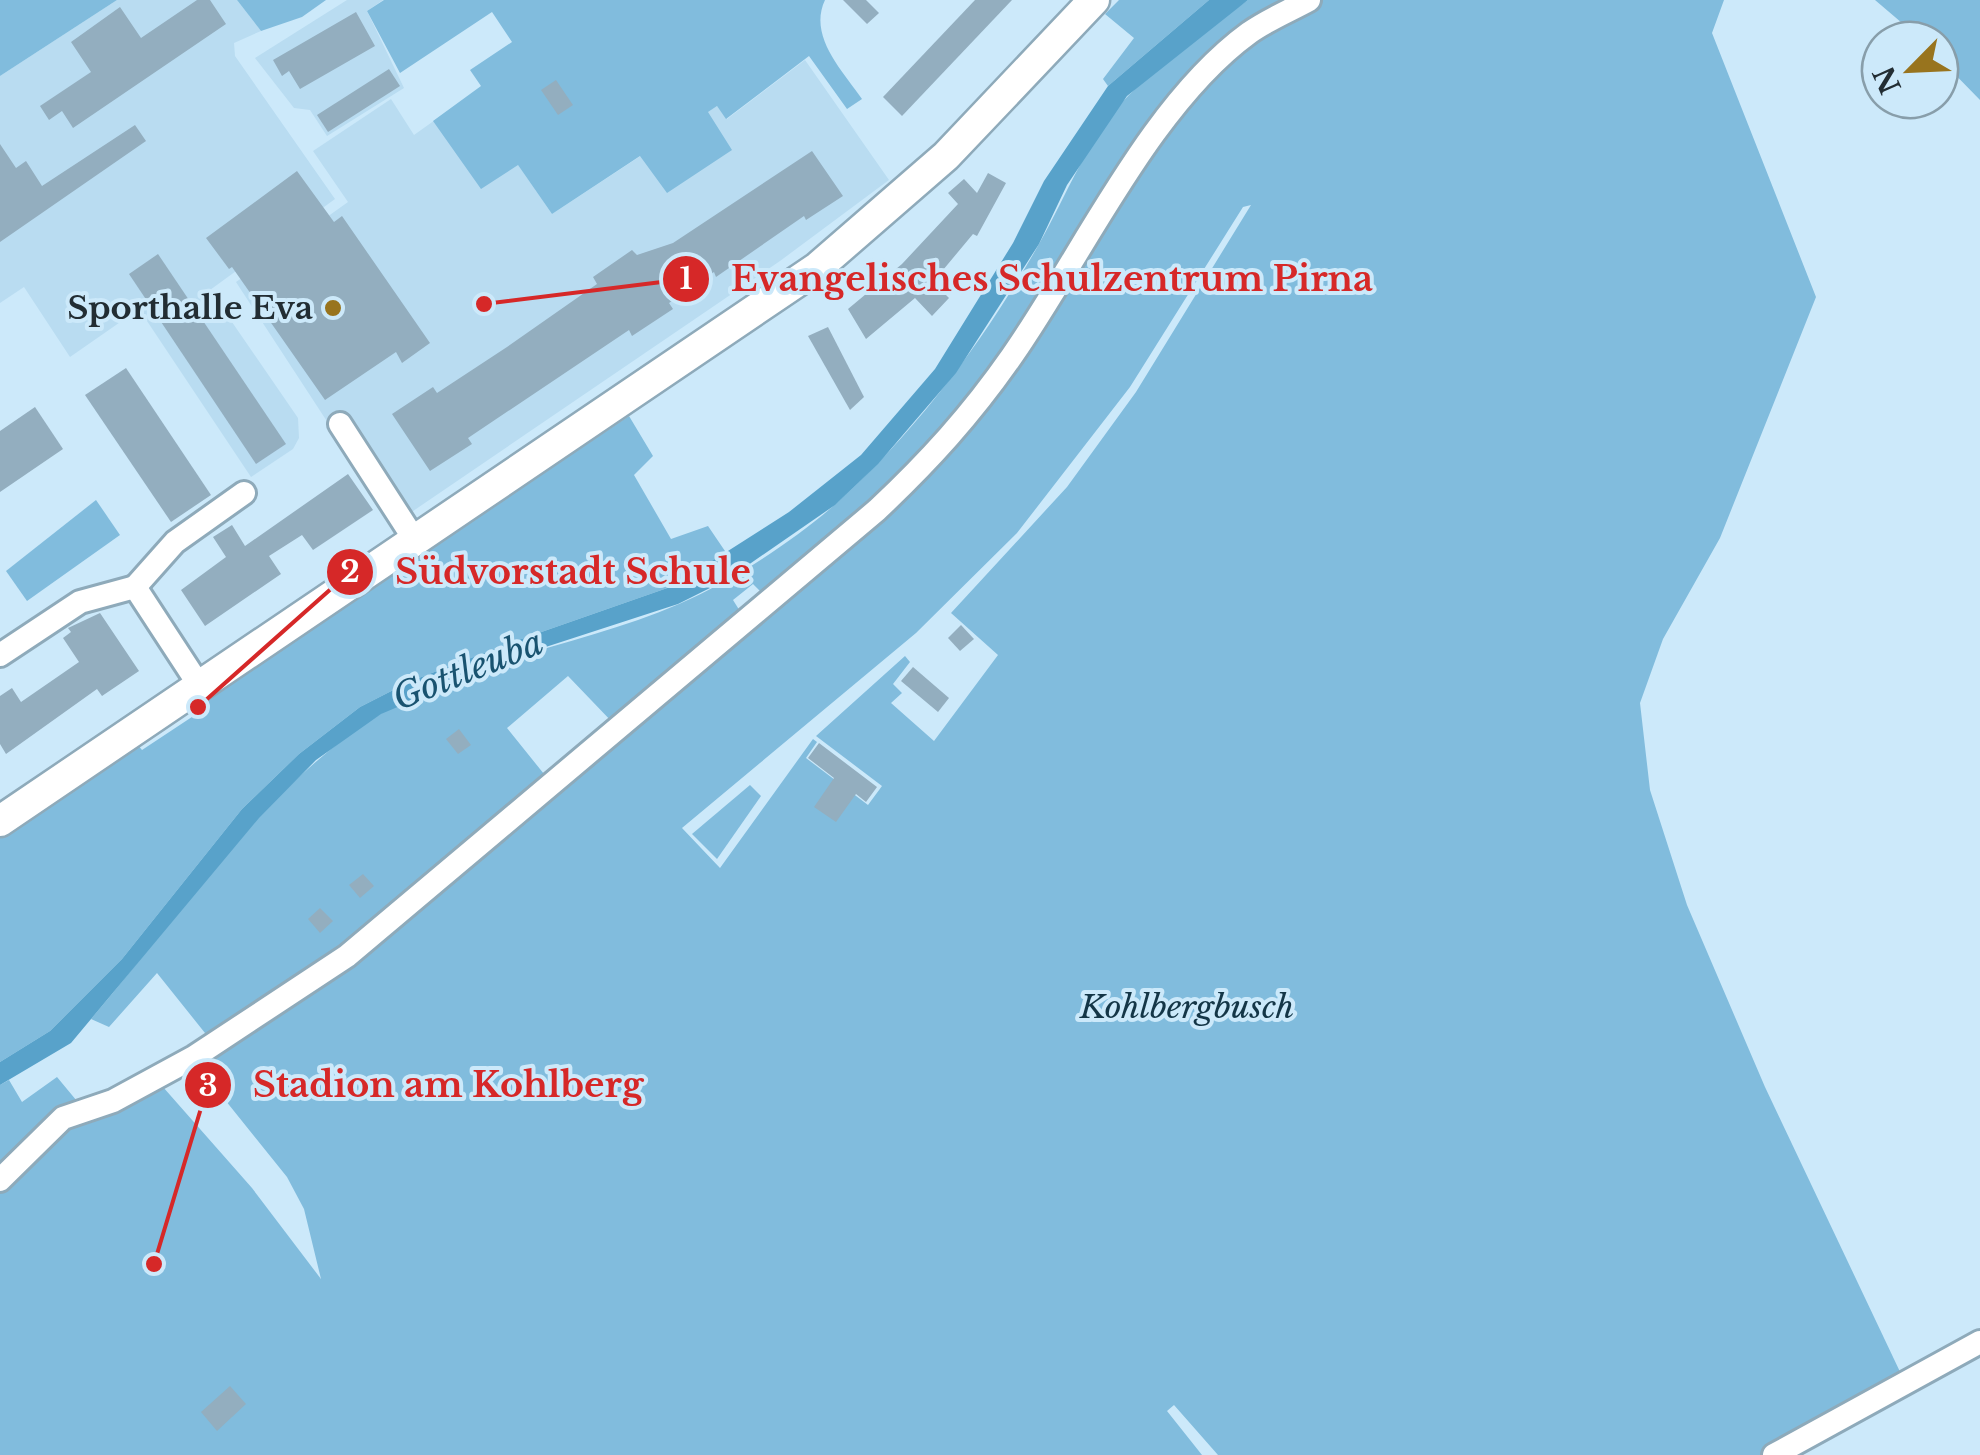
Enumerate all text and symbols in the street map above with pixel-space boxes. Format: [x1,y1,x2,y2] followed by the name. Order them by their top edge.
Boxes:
[1860,20,1960,120] north arrow
[1866,61,1909,99] text: N
[661,246,1393,311] callout: Evangelisches Schulzentrum Pirna
[731,257,1373,300] text: Evangelisches Schulzentrum Pirna
[679,260,693,297] text: 1
[67,288,313,328] place label: Sporthalle Eva
[322,297,344,319] marker: Sporthalle Eva
[325,539,771,604] callout: Südvorstadt Schule
[395,550,751,593] text: Südvorstadt Schule
[340,553,360,590] text: 2
[386,620,549,719] water label: Gottleuba
[1079,987,1294,1027] park label: Kohlbergbusch
[183,1053,663,1118] callout: Stadion am Kohlberg
[253,1063,645,1106] text: Stadion am Kohlberg
[198,1067,218,1104] text: 3

